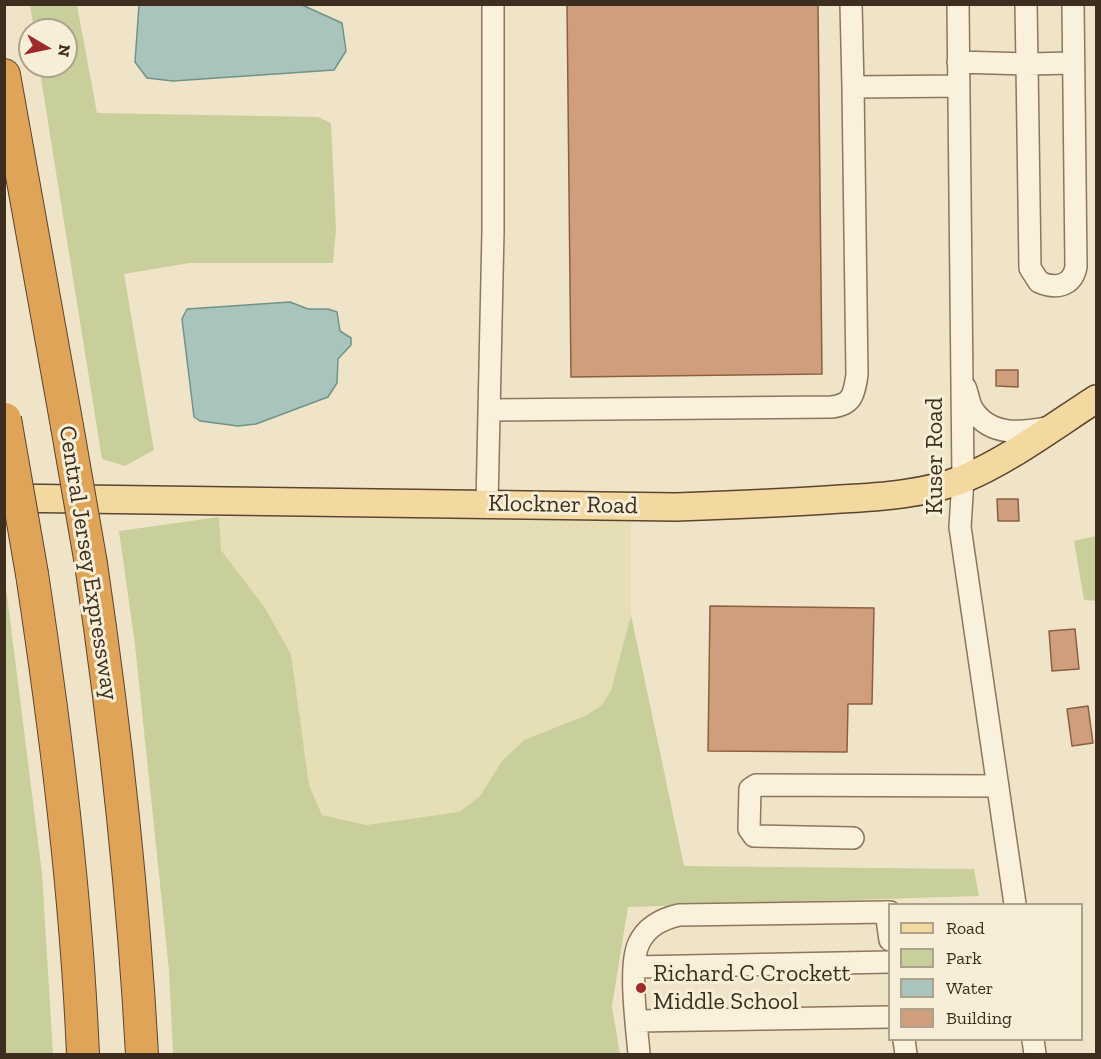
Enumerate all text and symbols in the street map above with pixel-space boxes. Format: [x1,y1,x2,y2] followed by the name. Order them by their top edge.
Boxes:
[18,18,78,78] north arrow
[54,43,75,58] text: N
[921,397,949,515] street label: Kuser Road
[52,424,124,702] street label: Central Jersey Expressway
[488,489,638,521] street label: Klockner Road
[888,903,1083,1041] legend
[946,917,985,939] text: Road
[946,947,982,969] text: Park
[653,960,850,1016] place label: Richard C Crockett Middle School
[946,977,993,999] text: Water
[634,981,648,995] marker: Richard C Crockett Middle School
[946,1007,1012,1029] text: Building

